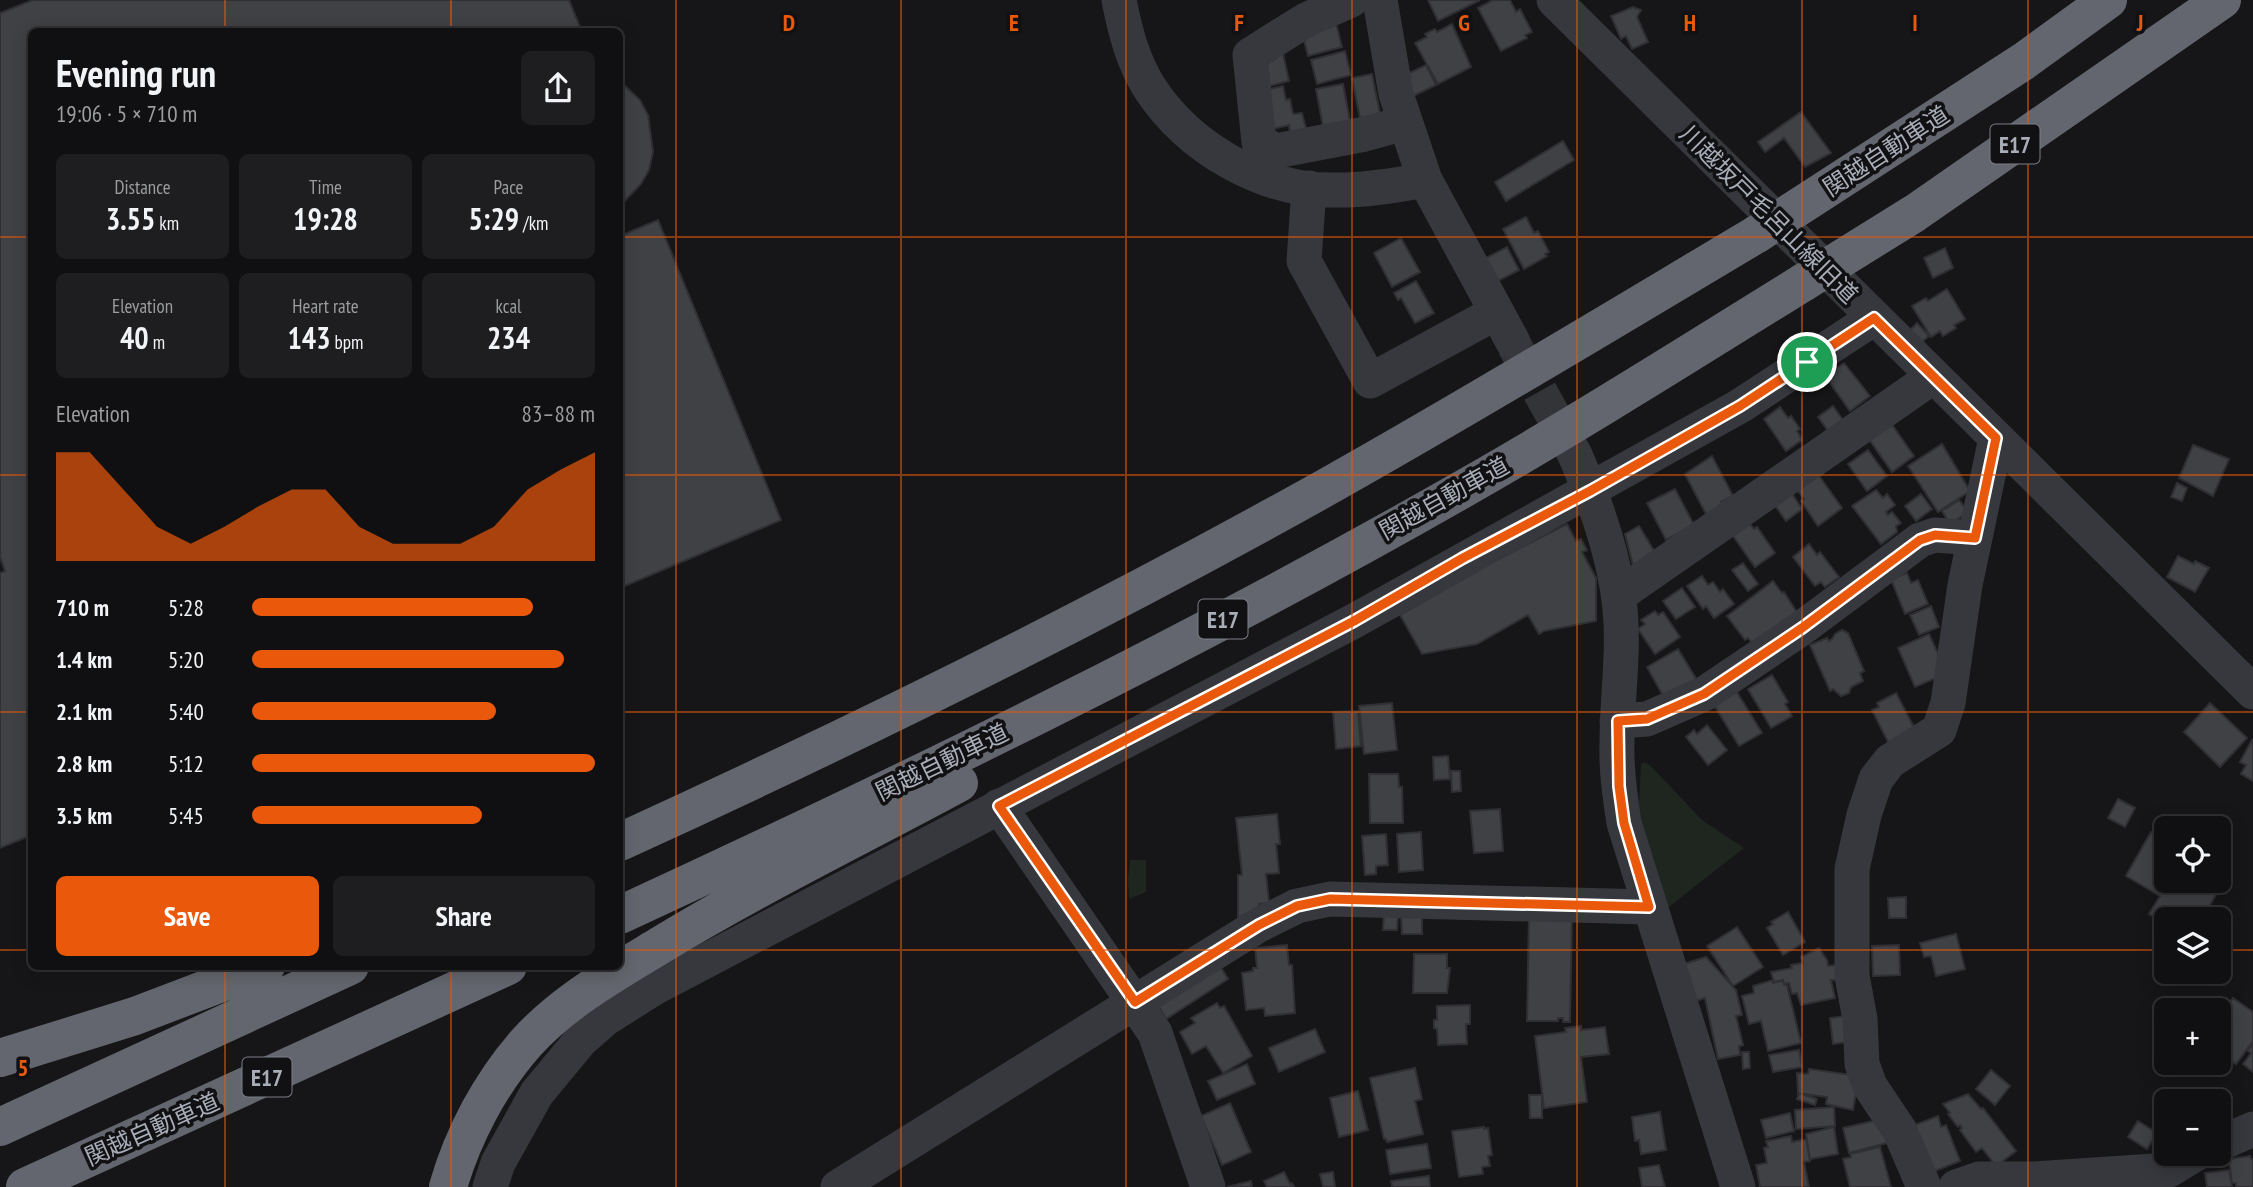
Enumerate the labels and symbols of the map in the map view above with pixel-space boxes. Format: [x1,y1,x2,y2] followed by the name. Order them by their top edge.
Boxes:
[783,8,795,37] text: D
[1009,8,1019,37] text: E
[1234,8,1244,37] text: F
[1458,8,1470,37] text: G
[1684,8,1696,37] text: H
[1912,8,1918,37] text: I
[2136,8,2143,37] text: J
[1817,99,1955,203] street label: 関越自動車道
[1673,118,1865,310] street label: 川越坂戸毛呂山線旧道
[1990,125,2039,164] road number: E17
[1777,332,1837,392] pin
[1374,450,1514,546] street label: 関越自動車道
[1198,600,1248,638] road number: E17
[870,717,1014,807] street label: 関越自動車道
[18,1053,29,1082] text: 5
[243,1058,292,1096] road number: E17
[80,1086,224,1172] street label: 関越自動車道

